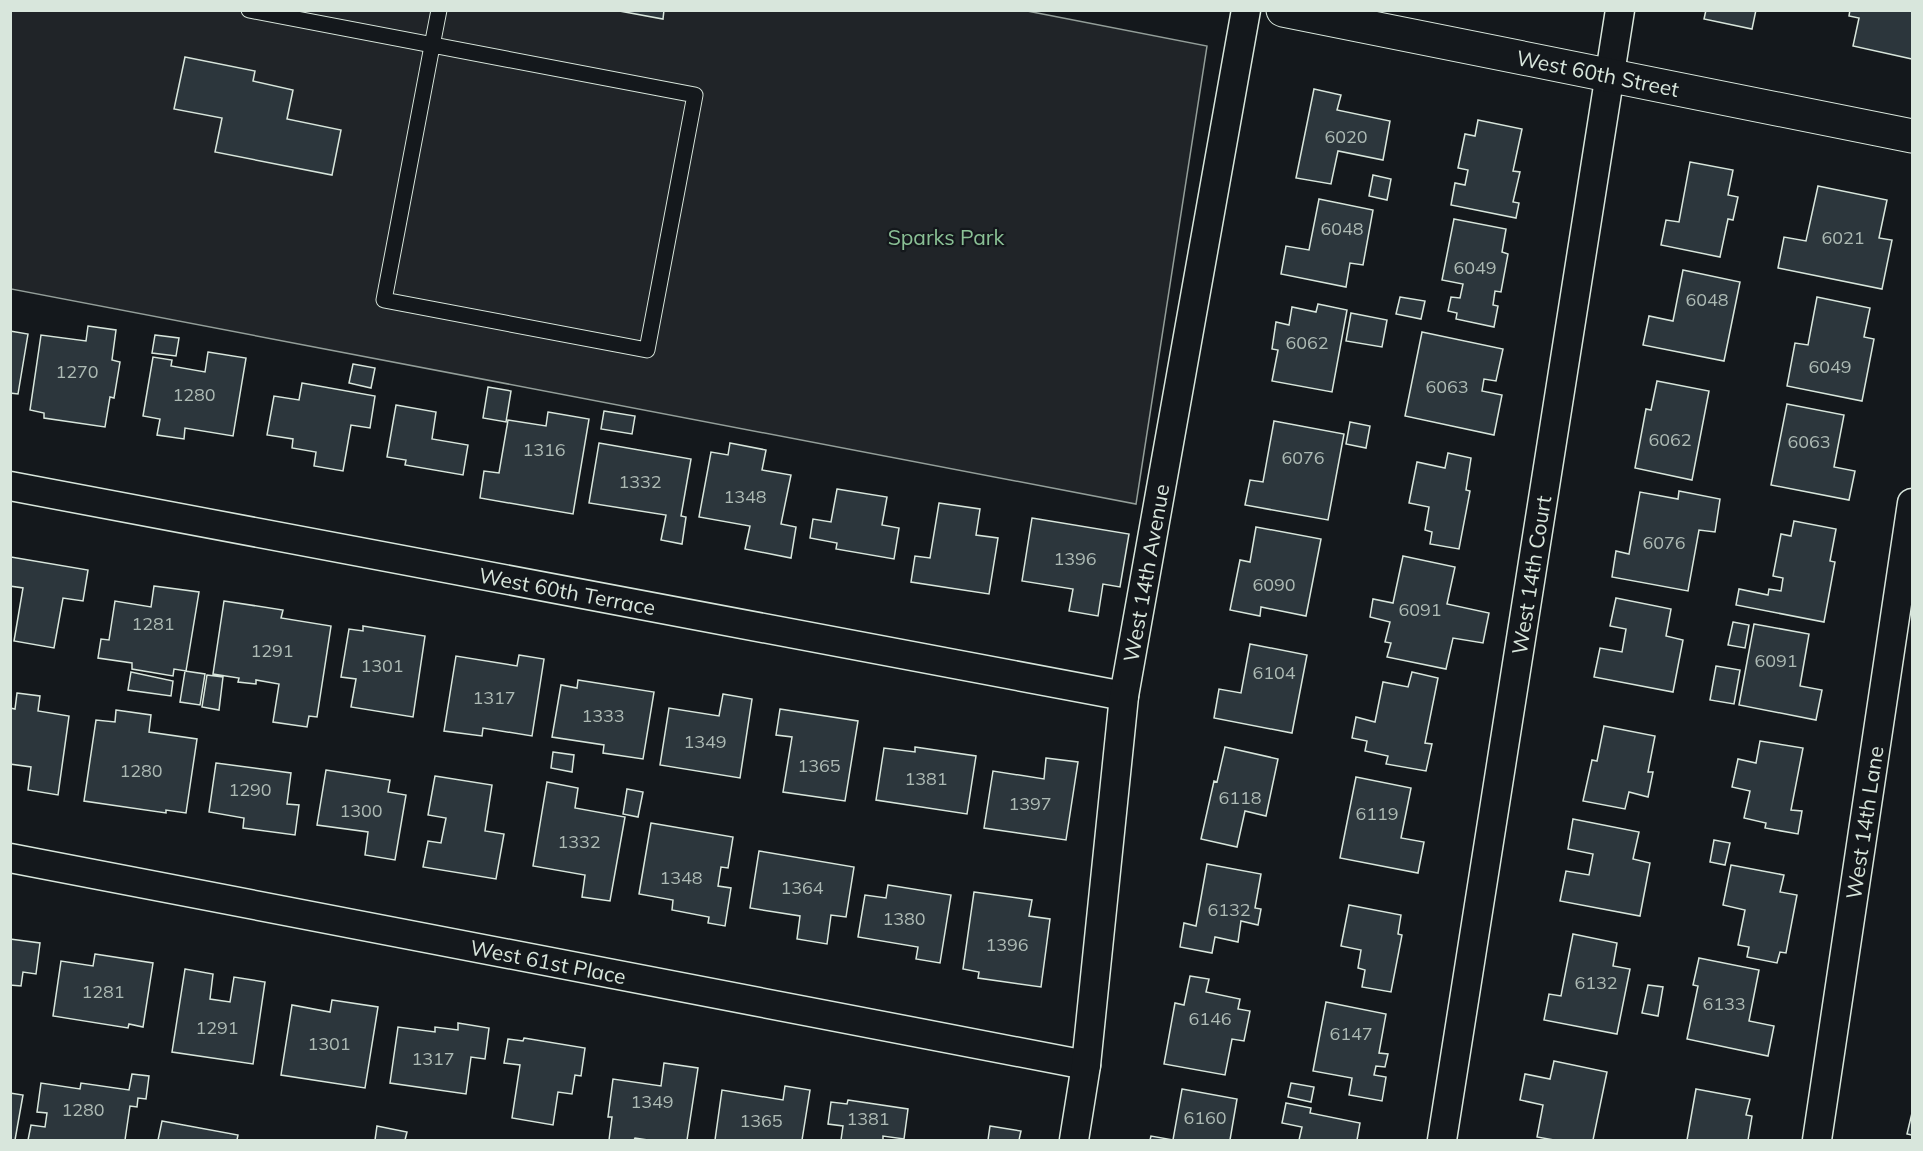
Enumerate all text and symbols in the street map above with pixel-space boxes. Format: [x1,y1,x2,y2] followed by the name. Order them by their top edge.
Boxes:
[1514,44,1681,102] street label: West 60th Street
[1324,125,1368,148] house number: 6020
[1320,217,1364,240] house number: 6048
[888,224,1004,250] park label: Sparks Park
[1821,226,1865,249] house number: 6021
[1453,256,1497,279] house number: 6049
[1685,288,1729,311] house number: 6048
[1285,331,1329,354] house number: 6062
[1808,355,1852,378] house number: 6049
[55,360,99,383] house number: 1270
[1425,375,1469,398] house number: 6063
[172,383,216,406] house number: 1280
[1648,428,1692,451] house number: 6062
[1787,430,1831,453] house number: 6063
[522,438,566,461] house number: 1316
[1281,446,1325,469] house number: 6076
[618,470,662,493] house number: 1332
[1117,482,1174,664] street label: West 14th Avenue
[723,485,767,508] house number: 1348
[1506,494,1556,656] street label: West 14th Court
[1642,531,1686,554] house number: 6076
[1053,547,1097,570] house number: 1396
[477,562,658,620] street label: West 60th Terrace
[1252,573,1296,596] house number: 6090
[1398,598,1442,621] house number: 6091
[131,612,175,635] house number: 1281
[250,639,294,662] house number: 1291
[1754,649,1798,672] house number: 6091
[360,654,404,677] house number: 1301
[1252,661,1296,684] house number: 6104
[472,686,516,709] house number: 1317
[581,704,625,727] house number: 1333
[683,730,727,753] house number: 1349
[1840,744,1889,901] street label: West 14th Lane
[797,754,841,777] house number: 1365
[119,759,163,782] house number: 1280
[904,767,948,790] house number: 1381
[228,778,272,801] house number: 1290
[1218,786,1262,809] house number: 6118
[1008,792,1052,815] house number: 1397
[339,799,383,822] house number: 1300
[1355,802,1399,825] house number: 6119
[557,830,601,853] house number: 1332
[659,866,703,889] house number: 1348
[780,876,824,899] house number: 1364
[1207,898,1251,921] house number: 6132
[882,907,926,930] house number: 1380
[985,933,1029,956] house number: 1396
[468,934,628,989] street label: West 61st Place
[1574,971,1618,994] house number: 6132
[81,980,125,1003] house number: 1281
[1702,992,1746,1015] house number: 6133
[1188,1007,1232,1030] house number: 6146
[195,1016,239,1039] house number: 1291
[1329,1022,1373,1045] house number: 6147
[307,1032,351,1055] house number: 1301
[411,1047,455,1070] house number: 1317
[630,1090,674,1113] house number: 1349
[61,1098,105,1121] house number: 1280
[1183,1106,1227,1129] house number: 6160
[846,1107,890,1130] house number: 1381
[739,1109,783,1132] house number: 1365

